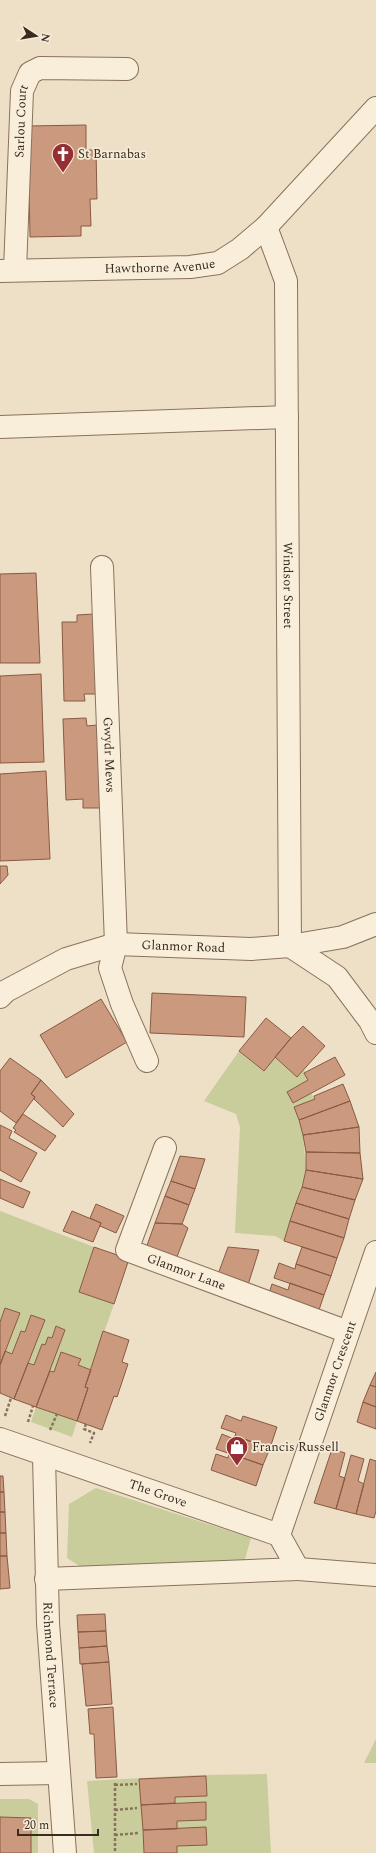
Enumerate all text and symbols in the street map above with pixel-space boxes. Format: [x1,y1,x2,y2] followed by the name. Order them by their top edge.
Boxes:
[16,16,56,56] north arrow
[36,32,55,44] text: N
[9,80,34,158] street label: Sarlou Court
[50,141,76,174] church icon: St Barnabas
[78,144,146,164] place label: St Barnabas
[104,253,217,279] street label: Hawthorne Avenue
[278,542,298,629] street label: Windsor Street
[98,717,120,793] street label: Gwydr Mews
[141,935,225,958] street label: Glanmor Road
[144,1248,229,1296] street label: Glanmor Lane
[309,1318,362,1425] street label: Glanmor Crescent
[224,1434,250,1467] shop icon: Francis Russell
[252,1437,339,1457] place label: Francis Russell
[126,1474,190,1513] street label: The Grove
[37,1601,64,1709] street label: Richmond Terrace
[18,1811,98,1837] scale bar
[24,1816,49,1835] text: 20 m

